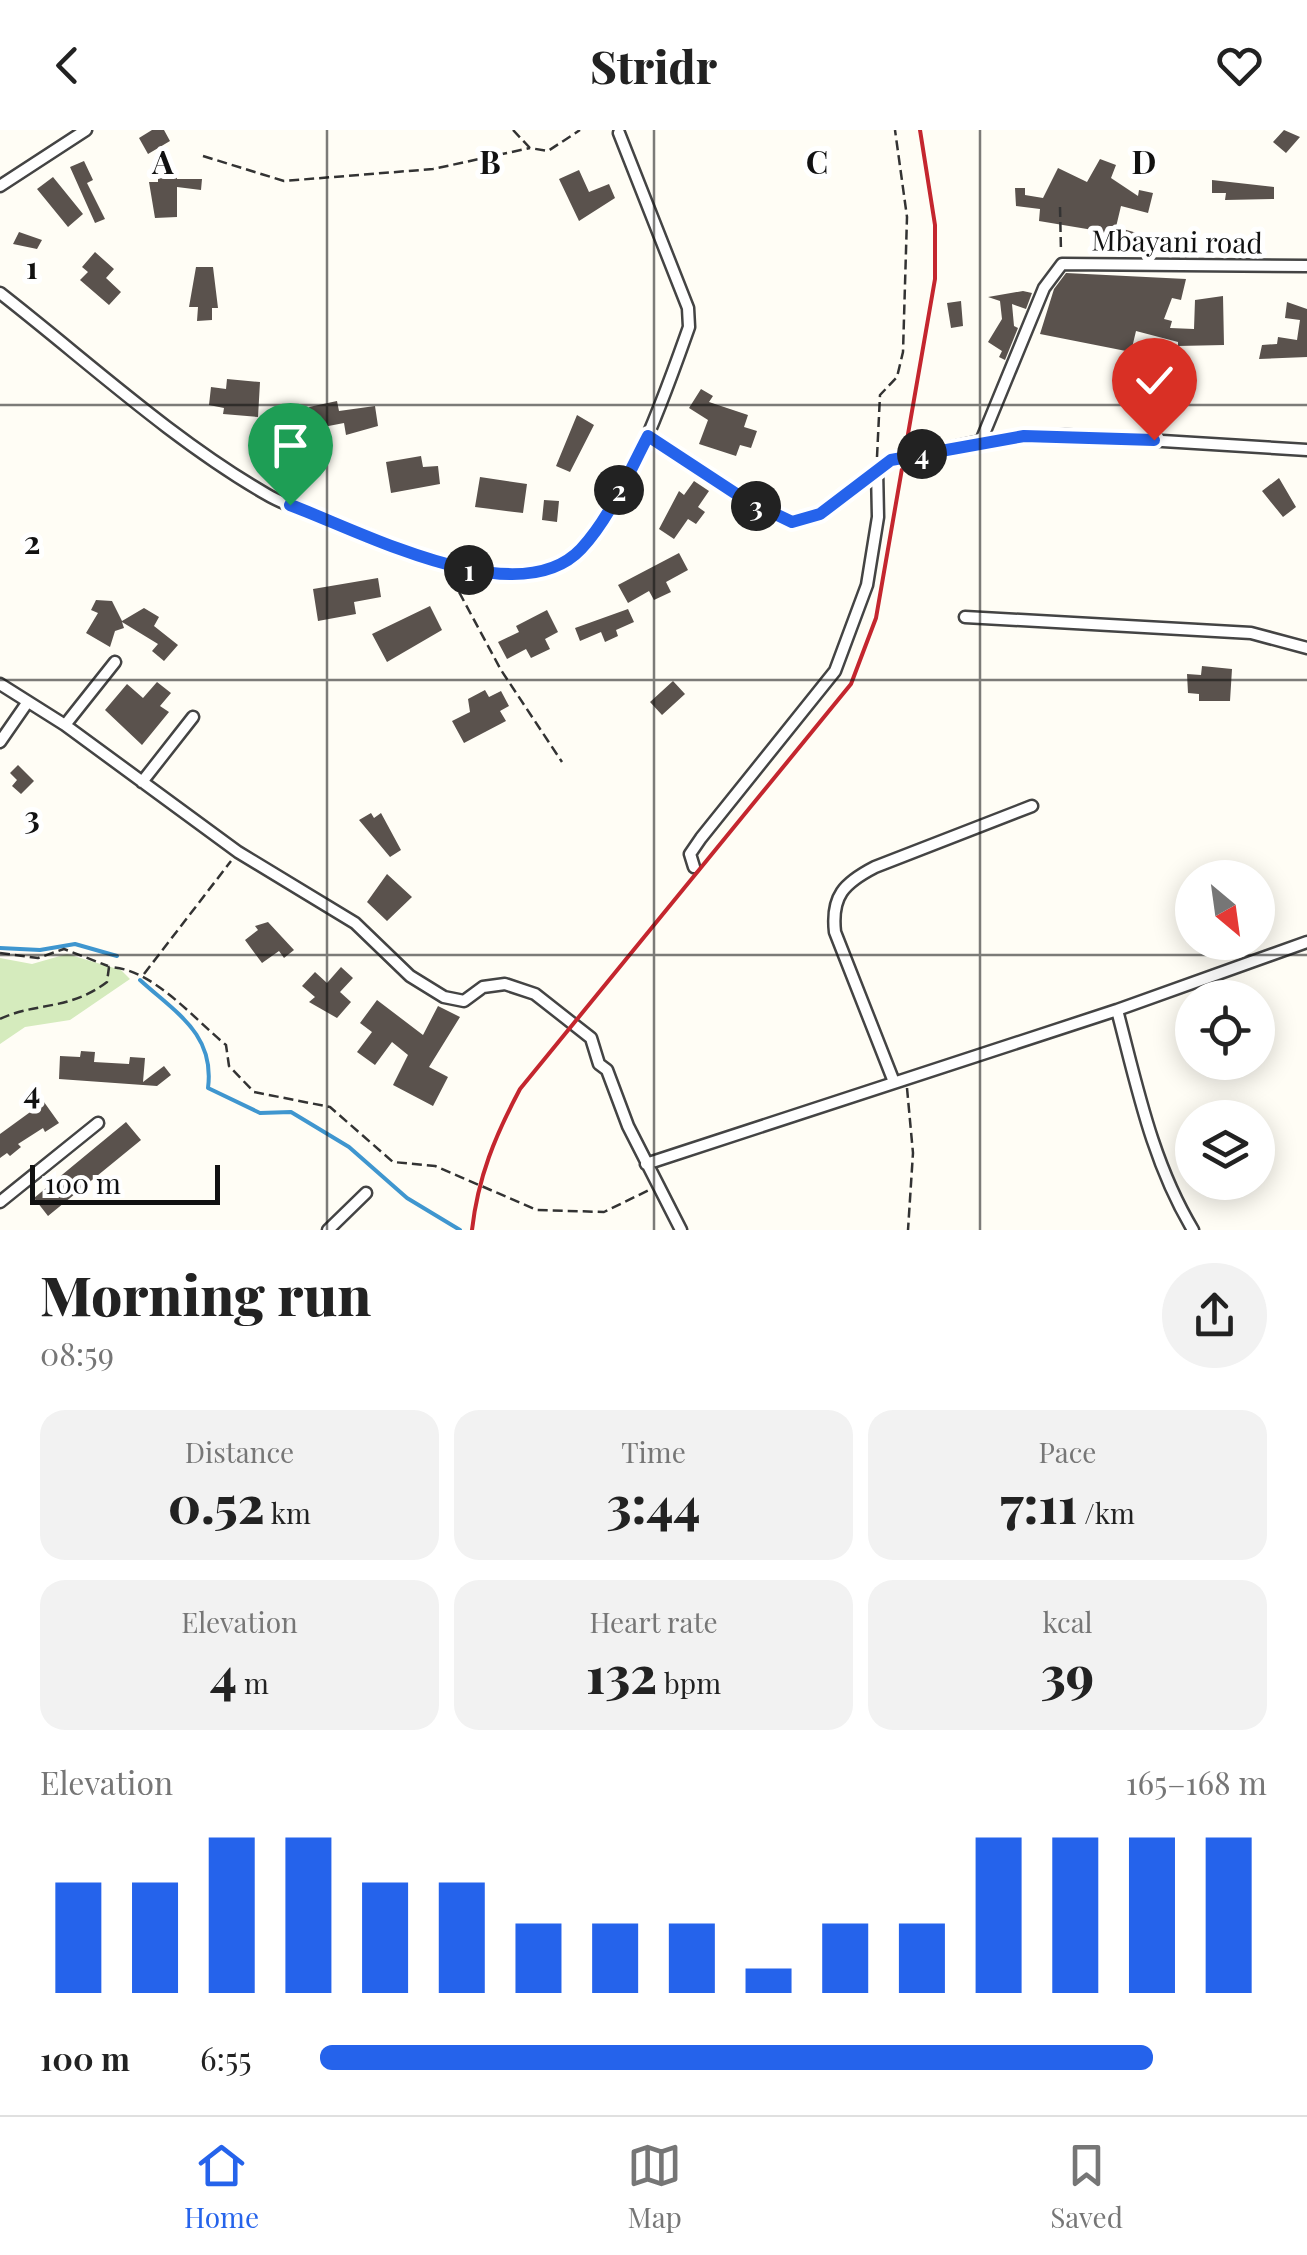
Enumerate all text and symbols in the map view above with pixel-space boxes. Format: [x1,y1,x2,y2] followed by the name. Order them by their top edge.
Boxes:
[590,35,717,95] text: Stridr
[40,38,95,93] icon: back
[1212,38,1267,93] icon: heart
[151,139,174,182] text: A
[479,139,501,182] text: B
[806,139,828,182] text: C
[1132,139,1156,182] text: D
[1091,221,1263,260] street label: Mbayani road
[26,244,38,287] text: 1
[1112,338,1197,441] pin
[1127,353,1182,408] icon: check
[248,403,333,506] pin
[263,418,318,473] icon: arrive
[897,429,947,479] pin: 4
[915,435,929,472] text: 4
[594,465,644,515] pin: 2
[612,471,626,508] text: 2
[731,481,781,531] pin: 3
[749,487,763,524] text: 3
[24,519,40,562] text: 2
[444,545,494,595] pin: 1
[464,551,474,588] text: 1
[24,794,40,837] text: 3
[1175,860,1275,960] north arrow
[1175,860,1275,1200] map controls
[1175,980,1275,1080] button: locate
[24,1069,40,1112] text: 4
[1175,1100,1275,1200] button: layers
[30,1160,220,1204] scale bar
[45,1164,121,1201] text: 100 m
[40,1256,371,1330] text: Morning run
[1162,1263,1267,1368] button: share
[40,1331,114,1374] text: 08:59
[185,1433,294,1470] text: Distance
[621,1433,686,1470] text: Time
[1039,1433,1096,1470] text: Pace
[168,1470,265,1537] text: 0.52
[607,1470,700,1537] text: 3:44
[1000,1470,1077,1537] text: 7:11
[265,1494,311,1531] text: km
[1077,1494,1135,1531] text: /km
[181,1603,298,1640] text: Elevation
[589,1603,718,1640] text: Heart rate
[1042,1603,1093,1640] text: kcal
[210,1640,237,1707] text: 4
[586,1640,657,1707] text: 132
[1041,1640,1094,1707] text: 39
[237,1664,269,1701] text: m
[657,1664,721,1701] text: bpm
[40,1760,173,1803] text: Elevation
[1126,1760,1267,1803] text: 165–168 m
[40,2036,130,2079] text: 100 m
[200,2036,252,2079] text: 6:55
[184,2138,259,2235] tab: Home
[627,2138,682,2235] tab: Map
[1050,2138,1123,2235] tab: Saved

